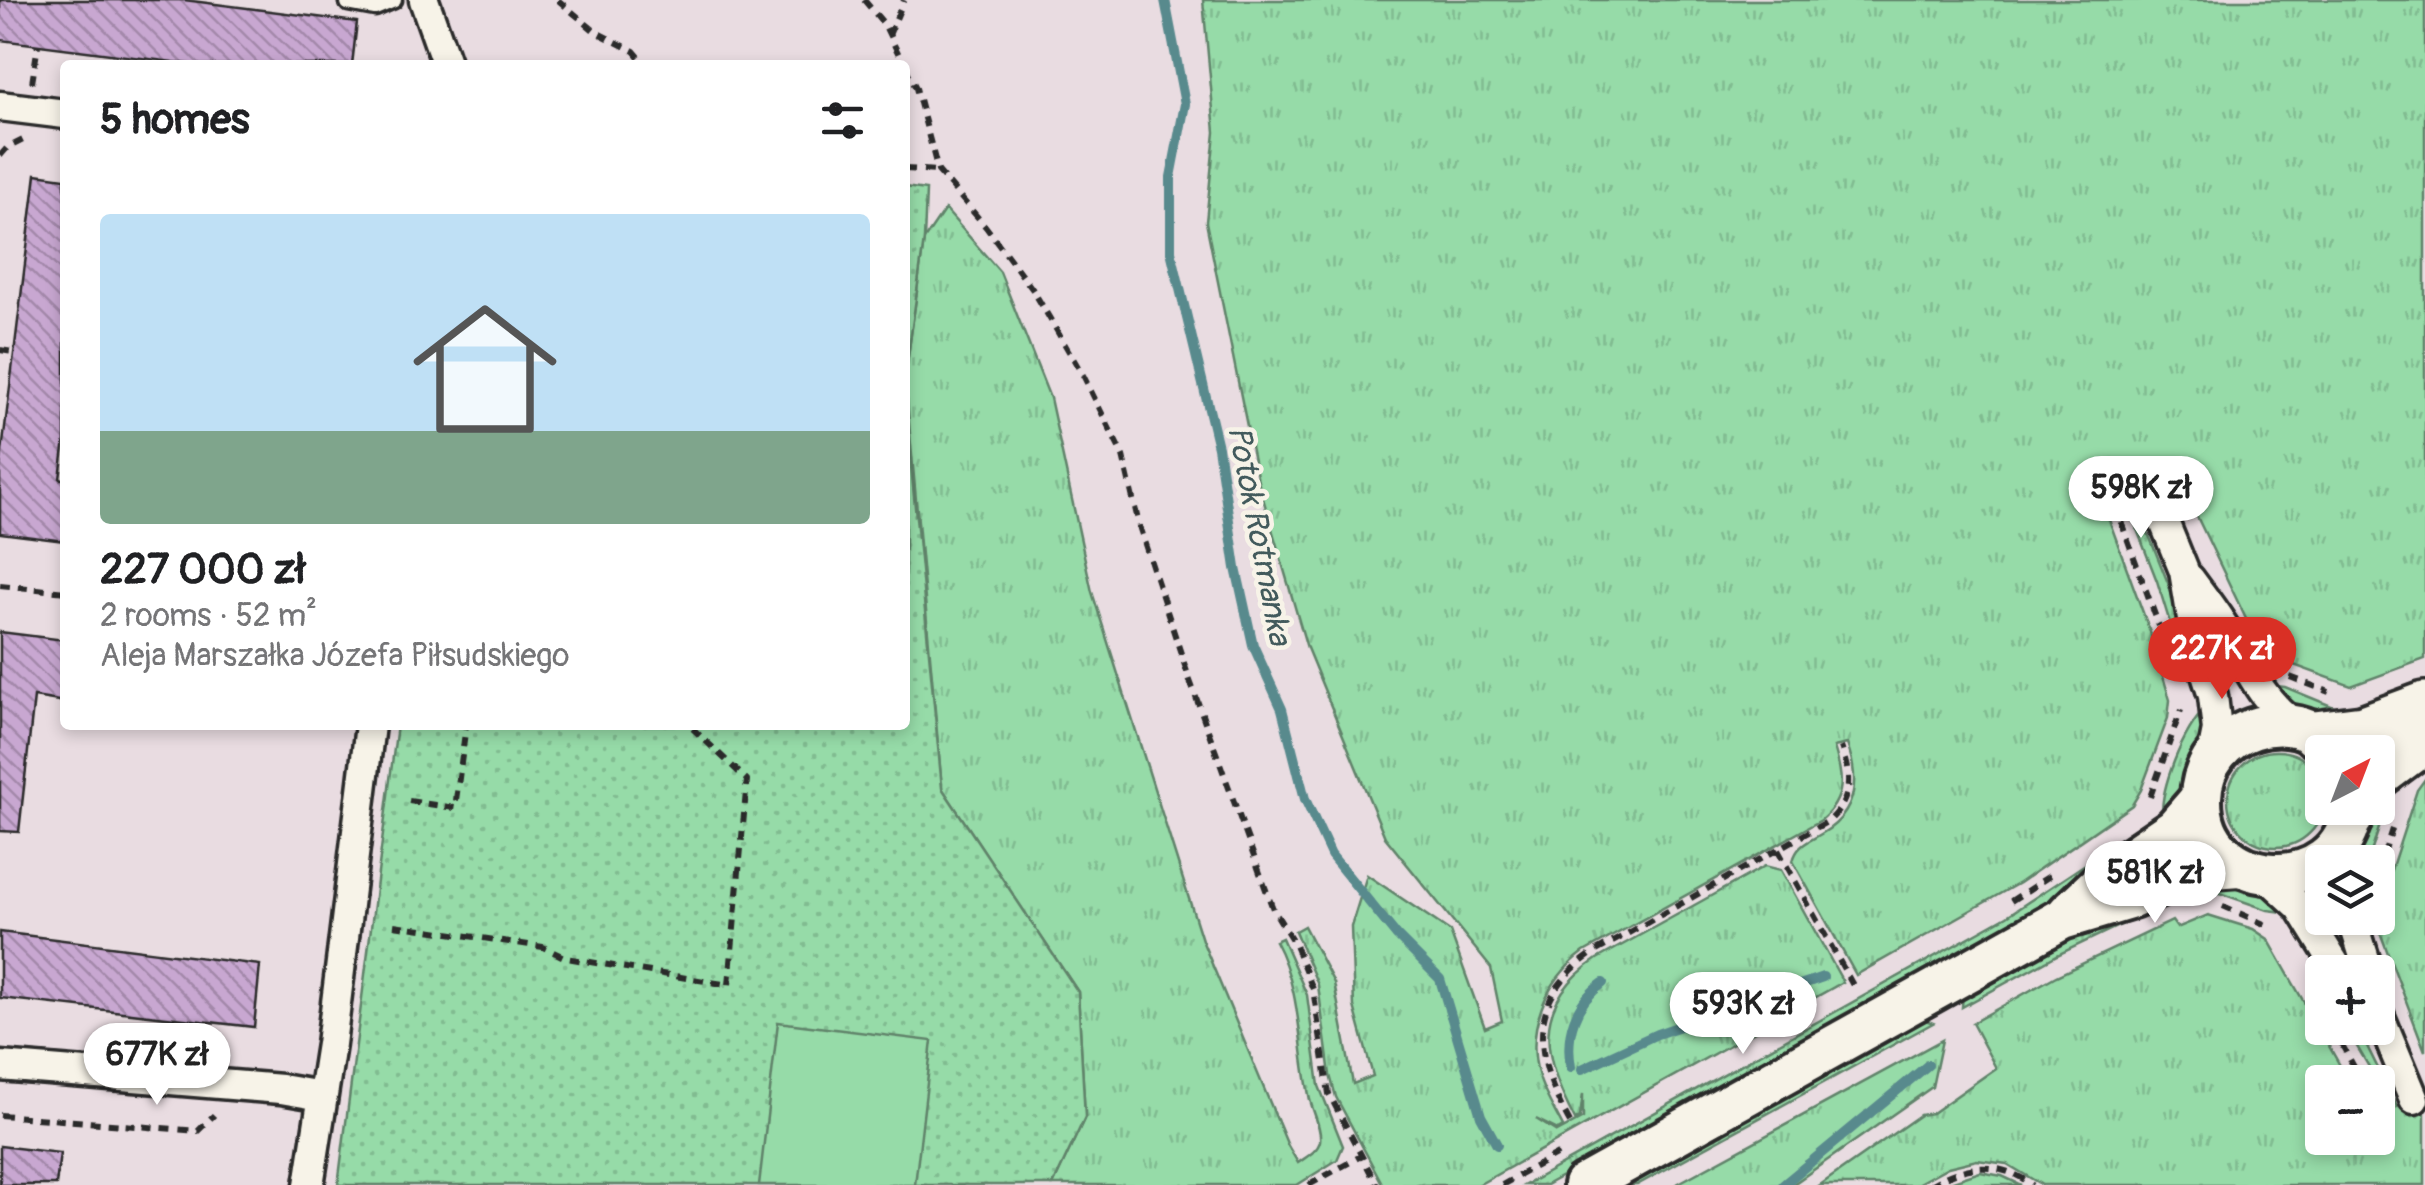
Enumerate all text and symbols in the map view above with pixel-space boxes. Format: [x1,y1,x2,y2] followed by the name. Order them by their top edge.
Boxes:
[815,93,870,148] icon: filters
[100,94,250,146] text: 5 homes
[395,279,575,459] icon: home
[1218,422,1300,650] water label: Potok Rotmanka
[2049,456,2233,541] pin: 598K zł
[2091,468,2191,508] text: 598K zł
[100,544,306,596] text: 227 000 zł
[100,596,317,636] text: 2 rooms · 52 m²
[2130,617,2314,702] pin: 227K zł
[2170,629,2274,669] text: 227K zł
[100,636,570,676] text: Aleja Marszałka Józefa Piłsudskiego
[2305,735,2395,825] north arrow
[2305,735,2395,1155] map controls
[2063,841,2247,926] pin: 581K zł
[2305,845,2395,935] button: layers
[2107,853,2203,893] text: 581K zł
[2305,955,2395,1045] button: +
[1651,972,1835,1057] pin: 593K zł
[1692,984,1794,1024] text: 593K zł
[65,1023,249,1108] pin: 677K zł
[106,1035,208,1075] text: 677K zł
[2305,1065,2395,1155] button: −

